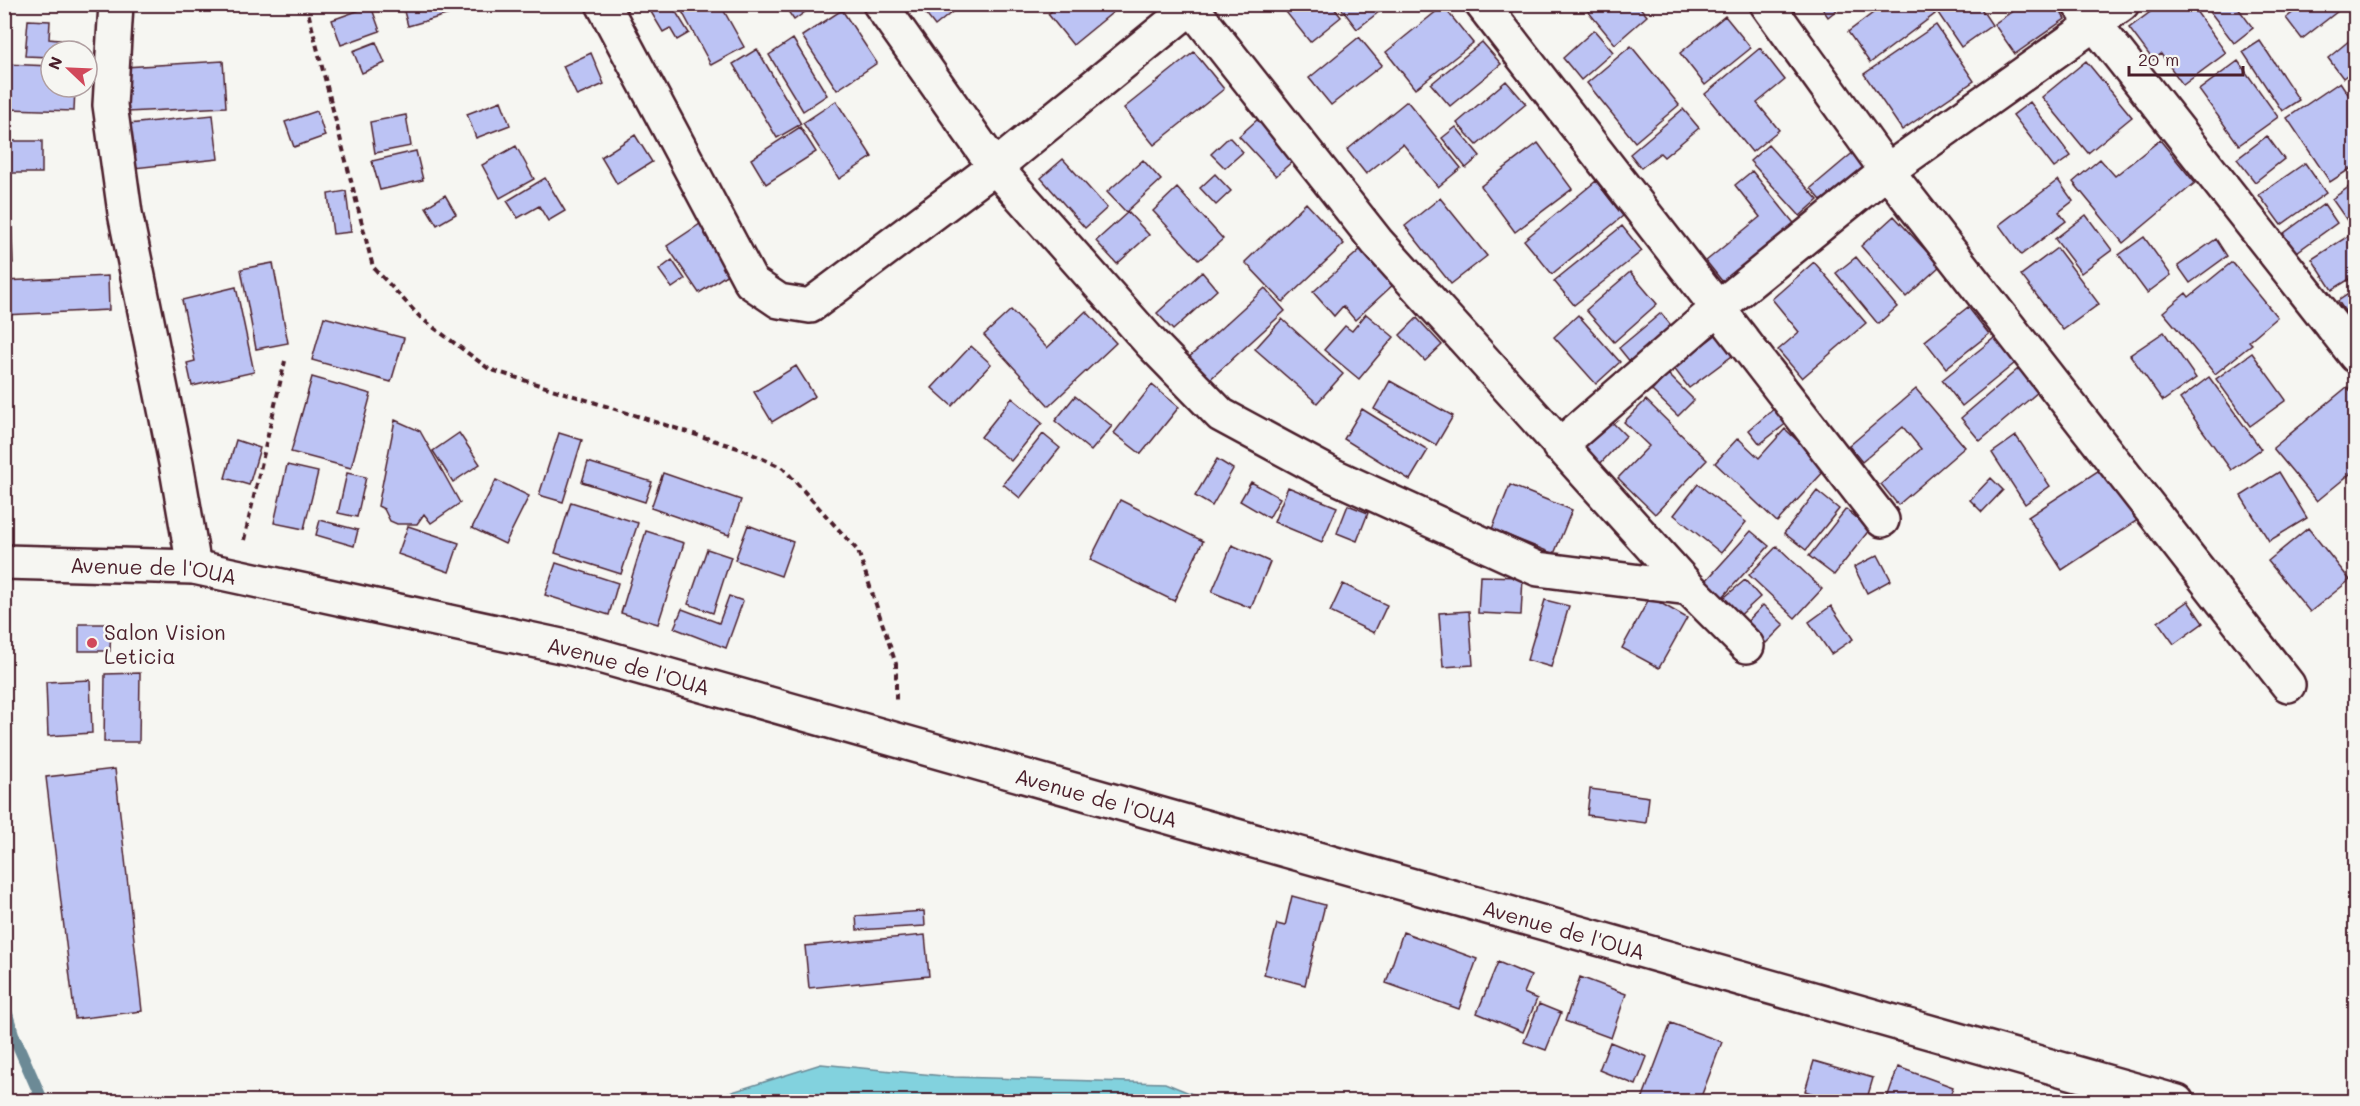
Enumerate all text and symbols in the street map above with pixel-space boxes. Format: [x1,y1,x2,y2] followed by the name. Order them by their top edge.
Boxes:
[39,39,99,99] north arrow
[2129,39,2243,77] scale bar
[2138,47,2179,71] text: 20 m
[43,53,67,73] text: N
[70,550,240,589] street label: Avenue de l'OUA
[104,618,226,669] place label: Salon Vision Leticia
[545,630,713,700] street label: Avenue de l'OUA
[85,636,99,650] marker: Salon Vision Leticia
[1012,761,1181,832] street label: Avenue de l'OUA
[1480,893,1649,965] street label: Avenue de l'OUA

